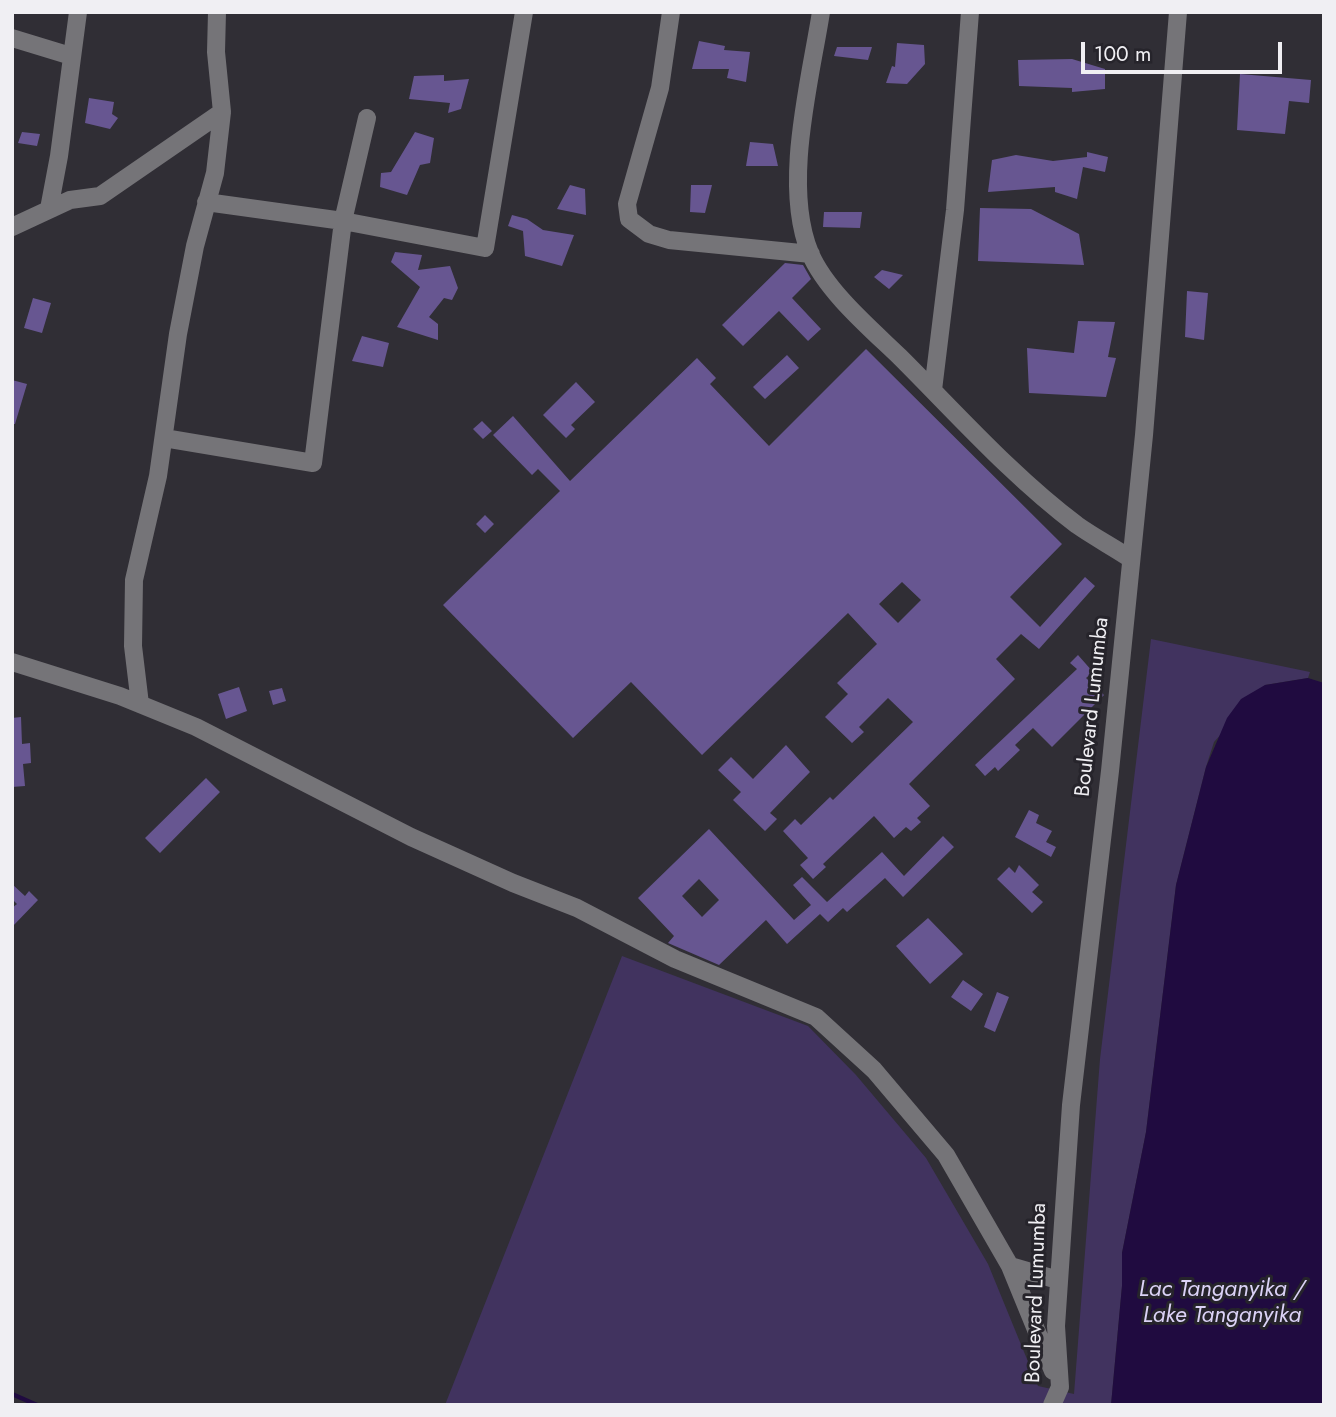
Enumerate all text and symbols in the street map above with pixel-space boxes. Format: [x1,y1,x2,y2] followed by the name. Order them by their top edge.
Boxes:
[1084,28,1285,72] scale bar
[1094,39,1151,69] text: 100 m
[1071,616,1115,798] street label: Boulevard Lumumba
[1021,1202,1053,1384] street label: Boulevard Lumumba
[1139,1276,1305,1330] water label: Lac Tanganyika / Lake Tanganyika

